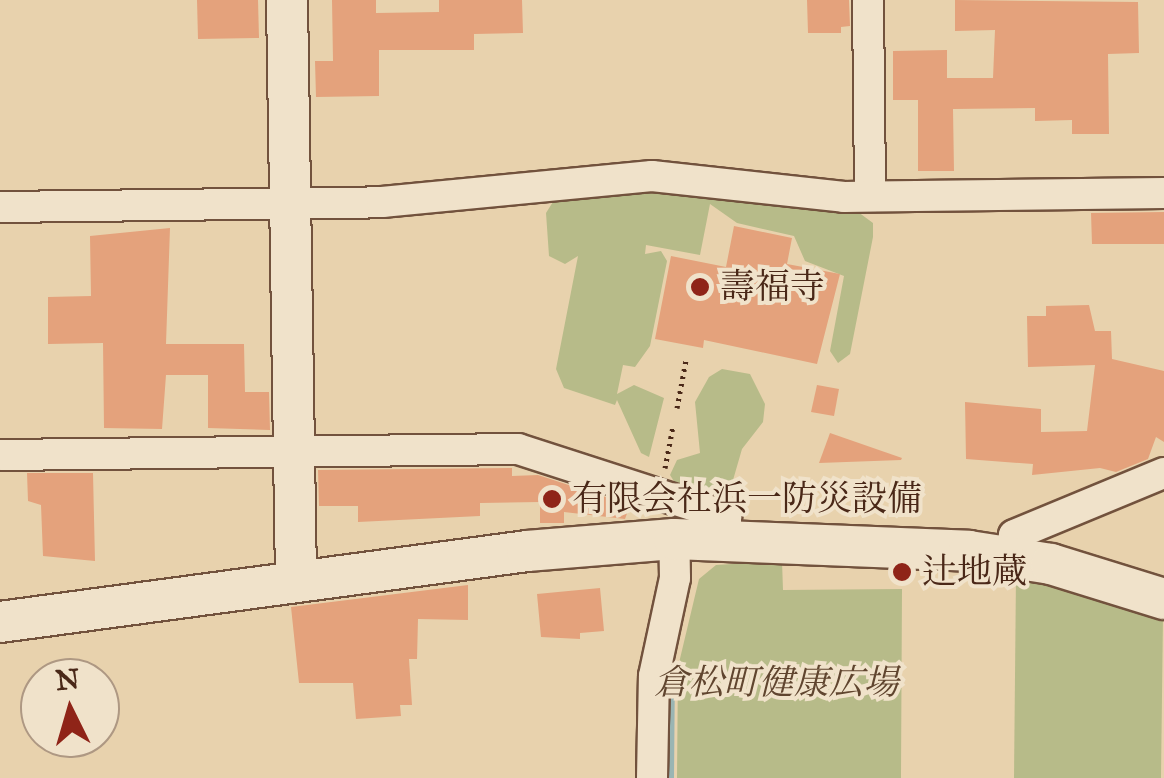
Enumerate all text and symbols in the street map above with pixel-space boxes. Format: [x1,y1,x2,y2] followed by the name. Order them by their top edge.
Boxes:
[720,266,825,308] place label: 壽福寺
[689,276,711,298] marker: 壽福寺
[572,478,922,520] place label: 有限会社浜一防災設備
[541,488,563,510] marker: 有限会社浜一防災設備
[922,551,1027,593] place label: 辻地蔵
[891,561,913,583] marker: 辻地蔵
[20,658,120,758] north arrow
[54,661,81,698] text: N
[654,662,898,704] park label: 倉松町健康広場

